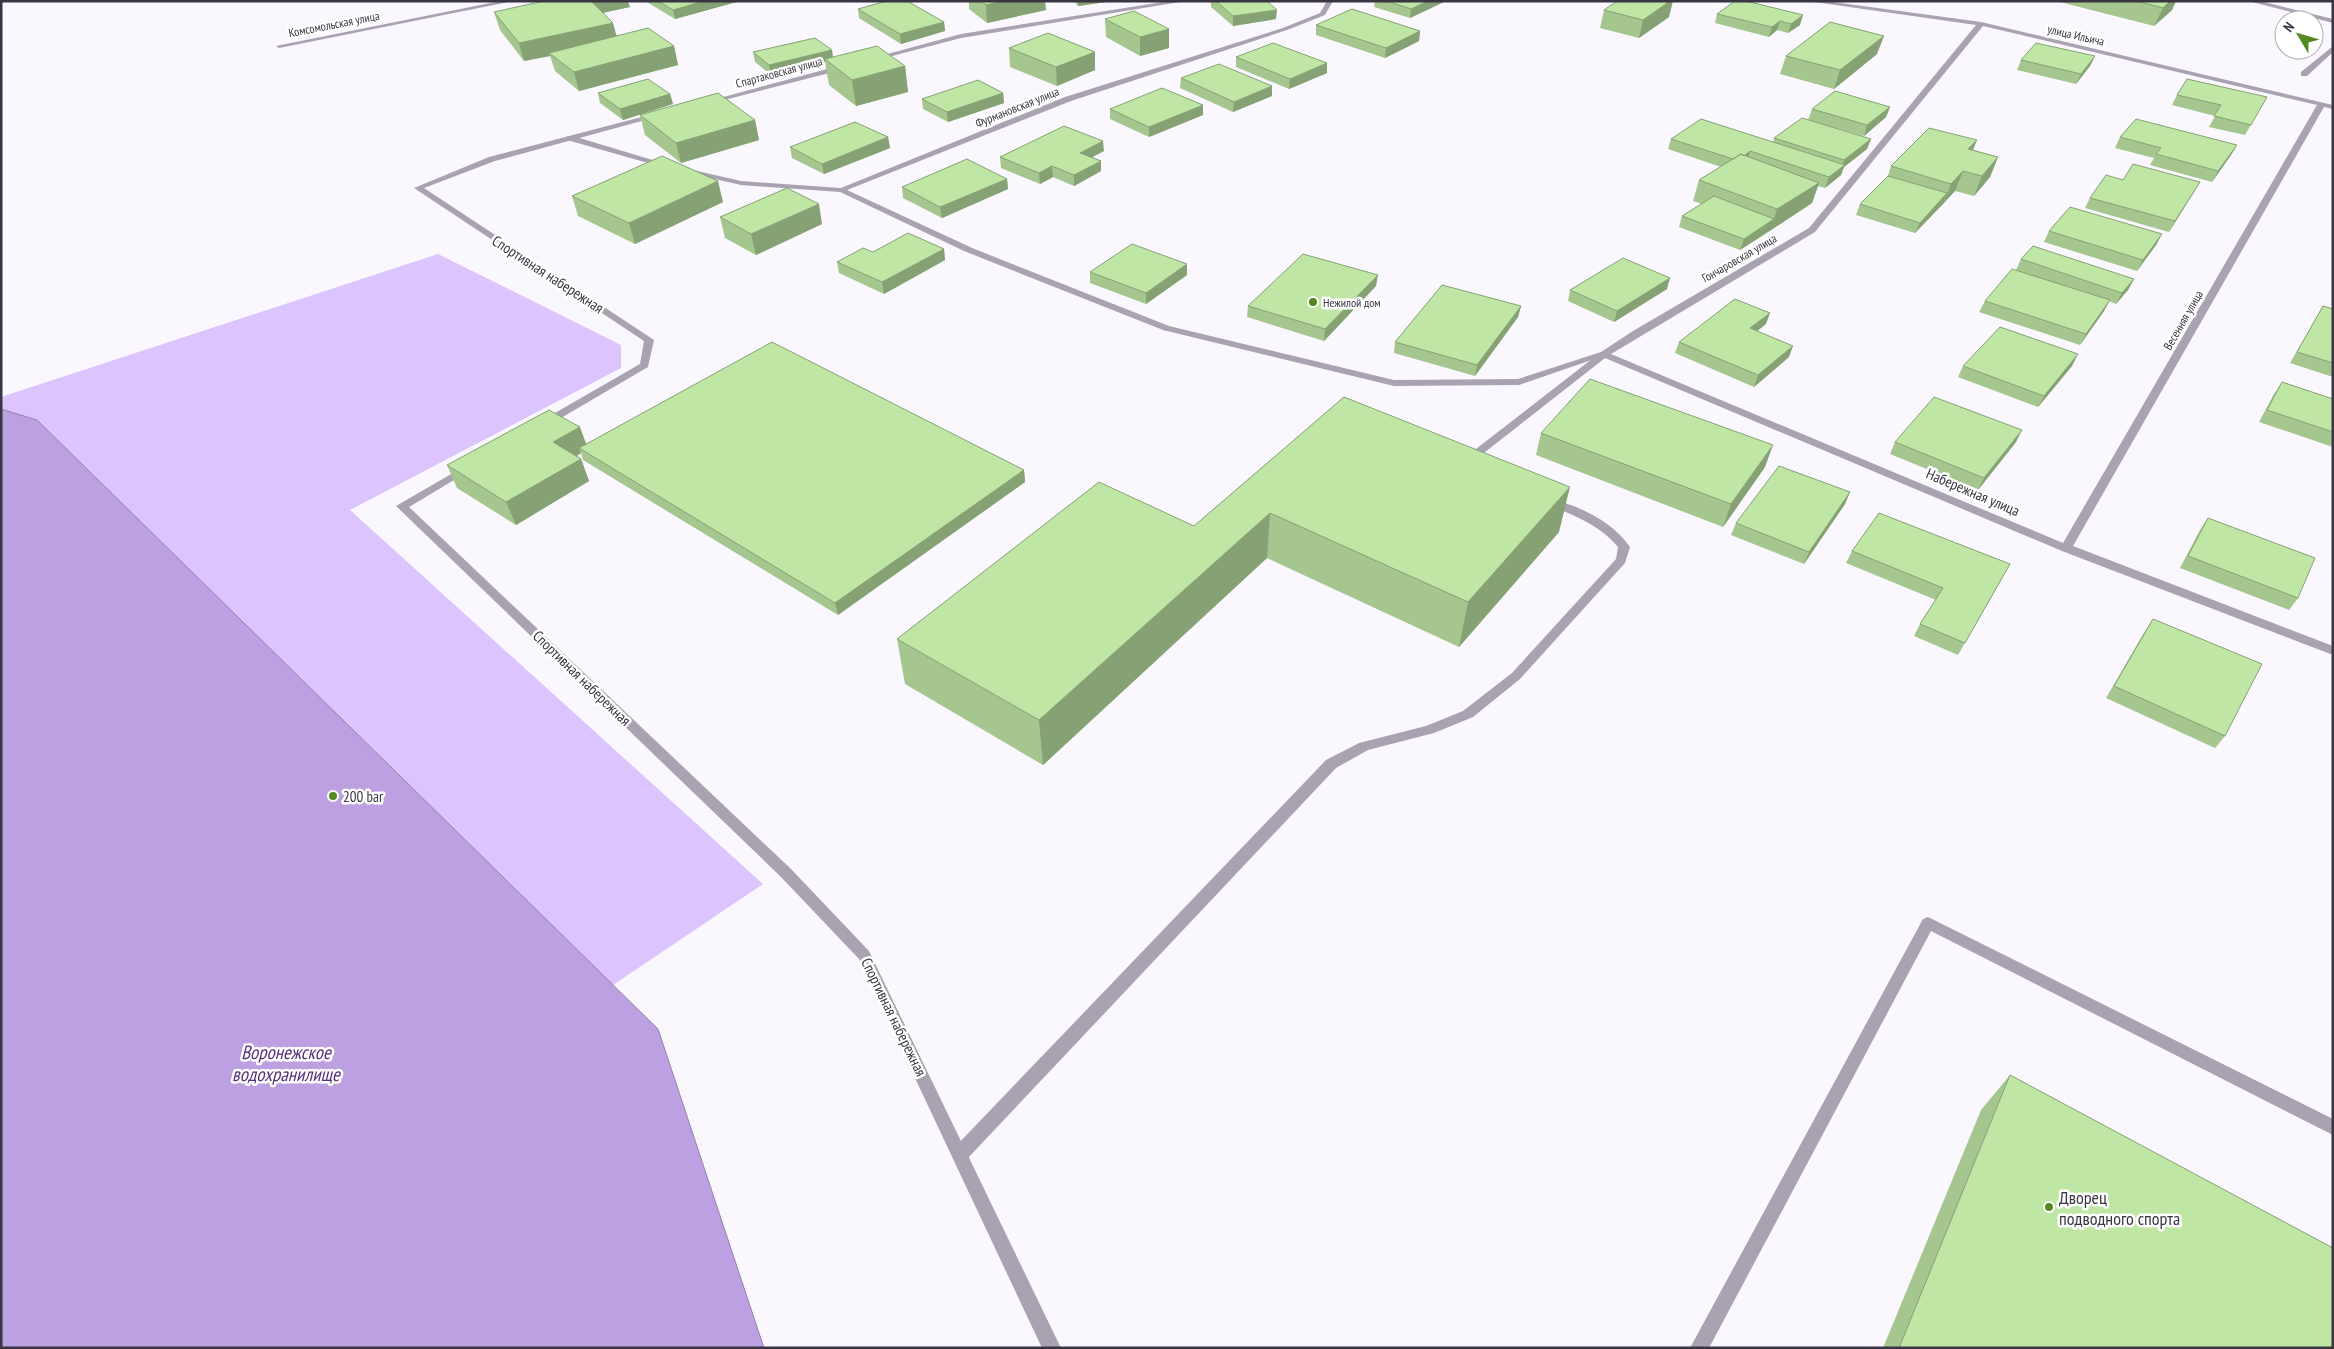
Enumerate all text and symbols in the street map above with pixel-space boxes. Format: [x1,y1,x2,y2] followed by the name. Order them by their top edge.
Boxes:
[287,8,381,40] street label: Комсомольская улица
[2274,10,2324,60] north arrow
[2279,18,2298,36] text: N
[2046,21,2106,49] street label: улица Ильича
[734,53,824,91] street label: Спартаковская улица
[973,83,1061,131] street label: Фурмановская улица
[1699,230,1779,285] street label: Гончаровская улица
[489,231,608,317] street label: Спортивная набережная
[2160,287,2206,352] street label: Весенняя улица
[1323,295,1381,310] place label: Нежилой дом
[1307,296,1319,308] marker: Нежилой дом
[1923,464,2023,520] street label: Набережная улица
[529,626,635,730] street label: Спортивная набережная
[343,787,384,806] place label: 200 bar
[327,790,339,802] marker: 200 bar
[857,955,931,1079] street label: Спортивная набережная
[232,1040,341,1086] water label: Воронежское водохранилище
[2059,1186,2180,1230] place label: Дворец подводного спорта
[2043,1201,2055,1213] marker: Дворец подводного спорта

